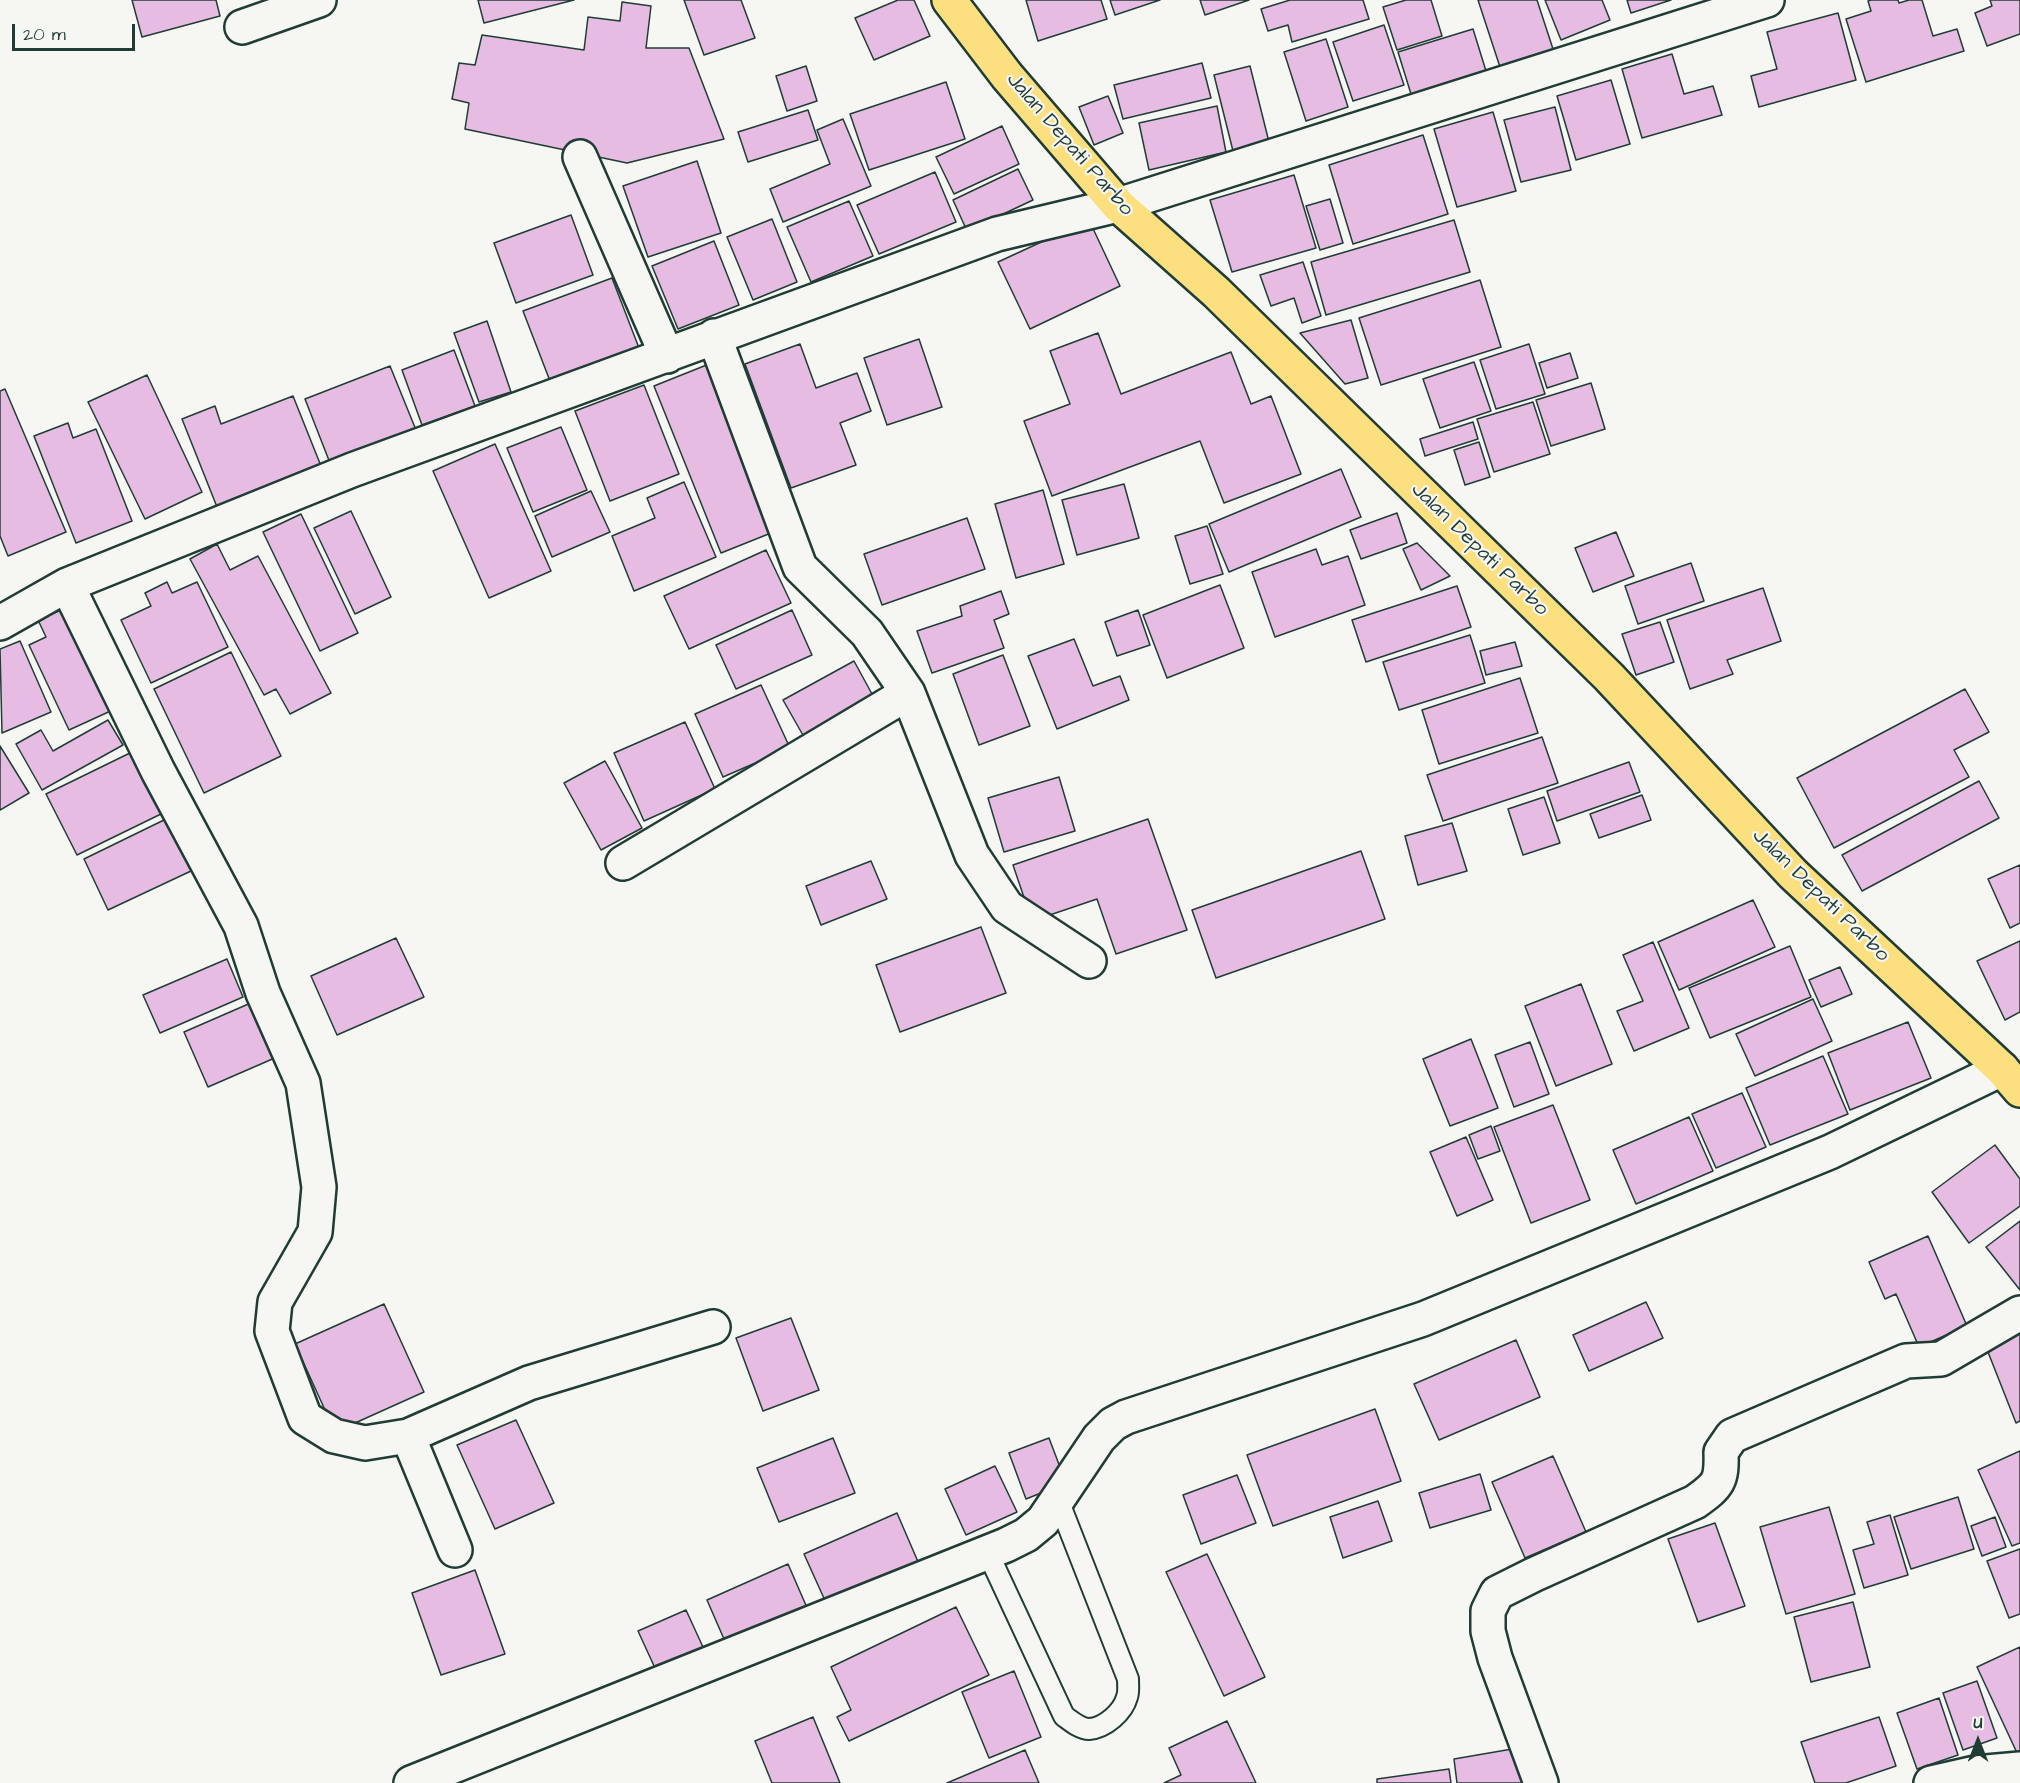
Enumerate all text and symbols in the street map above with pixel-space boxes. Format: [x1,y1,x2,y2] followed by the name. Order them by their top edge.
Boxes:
[15,12,138,50] scale bar
[23,22,66,47] text: 20 m
[1000,68,1138,222] street label: Jalan Depati Parbo
[1405,478,1553,622] street label: Jalan Depati Parbo
[1746,824,1894,968] street label: Jalan Depati Parbo
[1948,1711,2008,1771] north arrow
[1974,1712,1982,1734] text: U

